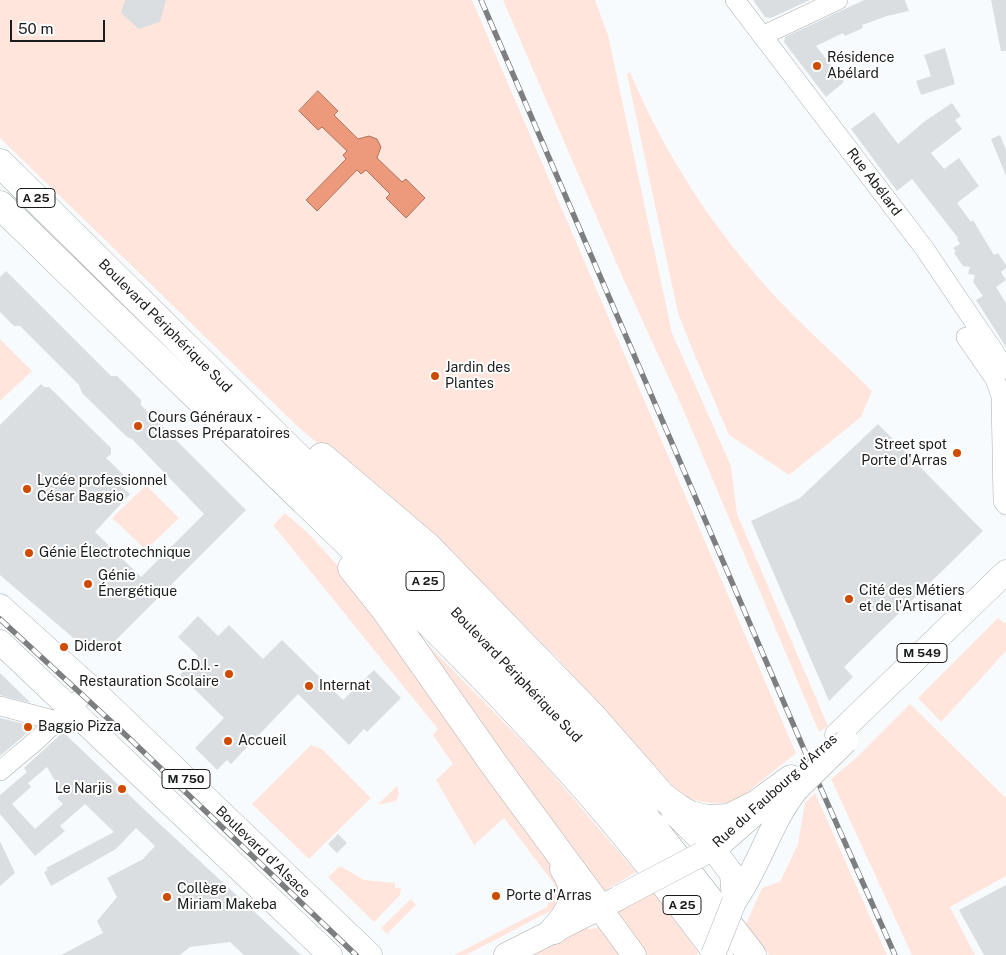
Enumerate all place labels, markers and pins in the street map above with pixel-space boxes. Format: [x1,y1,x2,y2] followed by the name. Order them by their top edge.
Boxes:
[827,50,895,82] place label: Résidence Abélard
[811,60,823,72] marker: Résidence Abélard
[445,360,510,392] place label: Jardin des Plantes
[429,370,441,382] marker: Jardin des Plantes
[148,410,290,442] place label: Cours Généraux - Classes Préparatoires
[132,420,144,432] marker: Cours Généraux - Classes Préparatoires
[861,437,947,470] place label: Street spot Porte d'Arras
[951,447,963,459] marker: Street spot Porte d'Arras
[37,473,167,506] place label: Lycée professionnel César Baggio
[21,483,33,495] marker: Lycée professionnel César Baggio
[39,545,191,561] place label: Génie Électrotechnique
[23,547,35,559] marker: Génie Électrotechnique
[98,568,177,600] place label: Génie Énergétique
[82,578,94,590] marker: Génie Énergétique
[859,583,965,616] place label: Cité des Métiers et de l'Artisanat
[843,593,855,605] marker: Cité des Métiers et de l'Artisanat
[74,639,122,655] place label: Diderot
[58,641,70,653] marker: Diderot
[79,658,219,690] place label: C.D.I. - Restauration Scolaire
[223,668,235,680] marker: C.D.I. - Restauration Scolaire
[319,678,370,694] place label: Internat
[303,680,315,692] marker: Internat
[38,719,121,735] place label: Baggio Pizza
[22,721,34,733] marker: Baggio Pizza
[238,733,287,749] place label: Accueil
[222,735,234,747] marker: Accueil
[55,781,112,797] place label: Le Narjis
[116,783,128,795] marker: Le Narjis
[177,881,277,914] place label: Collège Miriam Makeba
[506,888,592,904] place label: Porte d'Arras
[490,890,502,902] marker: Porte d'Arras
[161,891,173,903] marker: Collège Miriam Makeba

